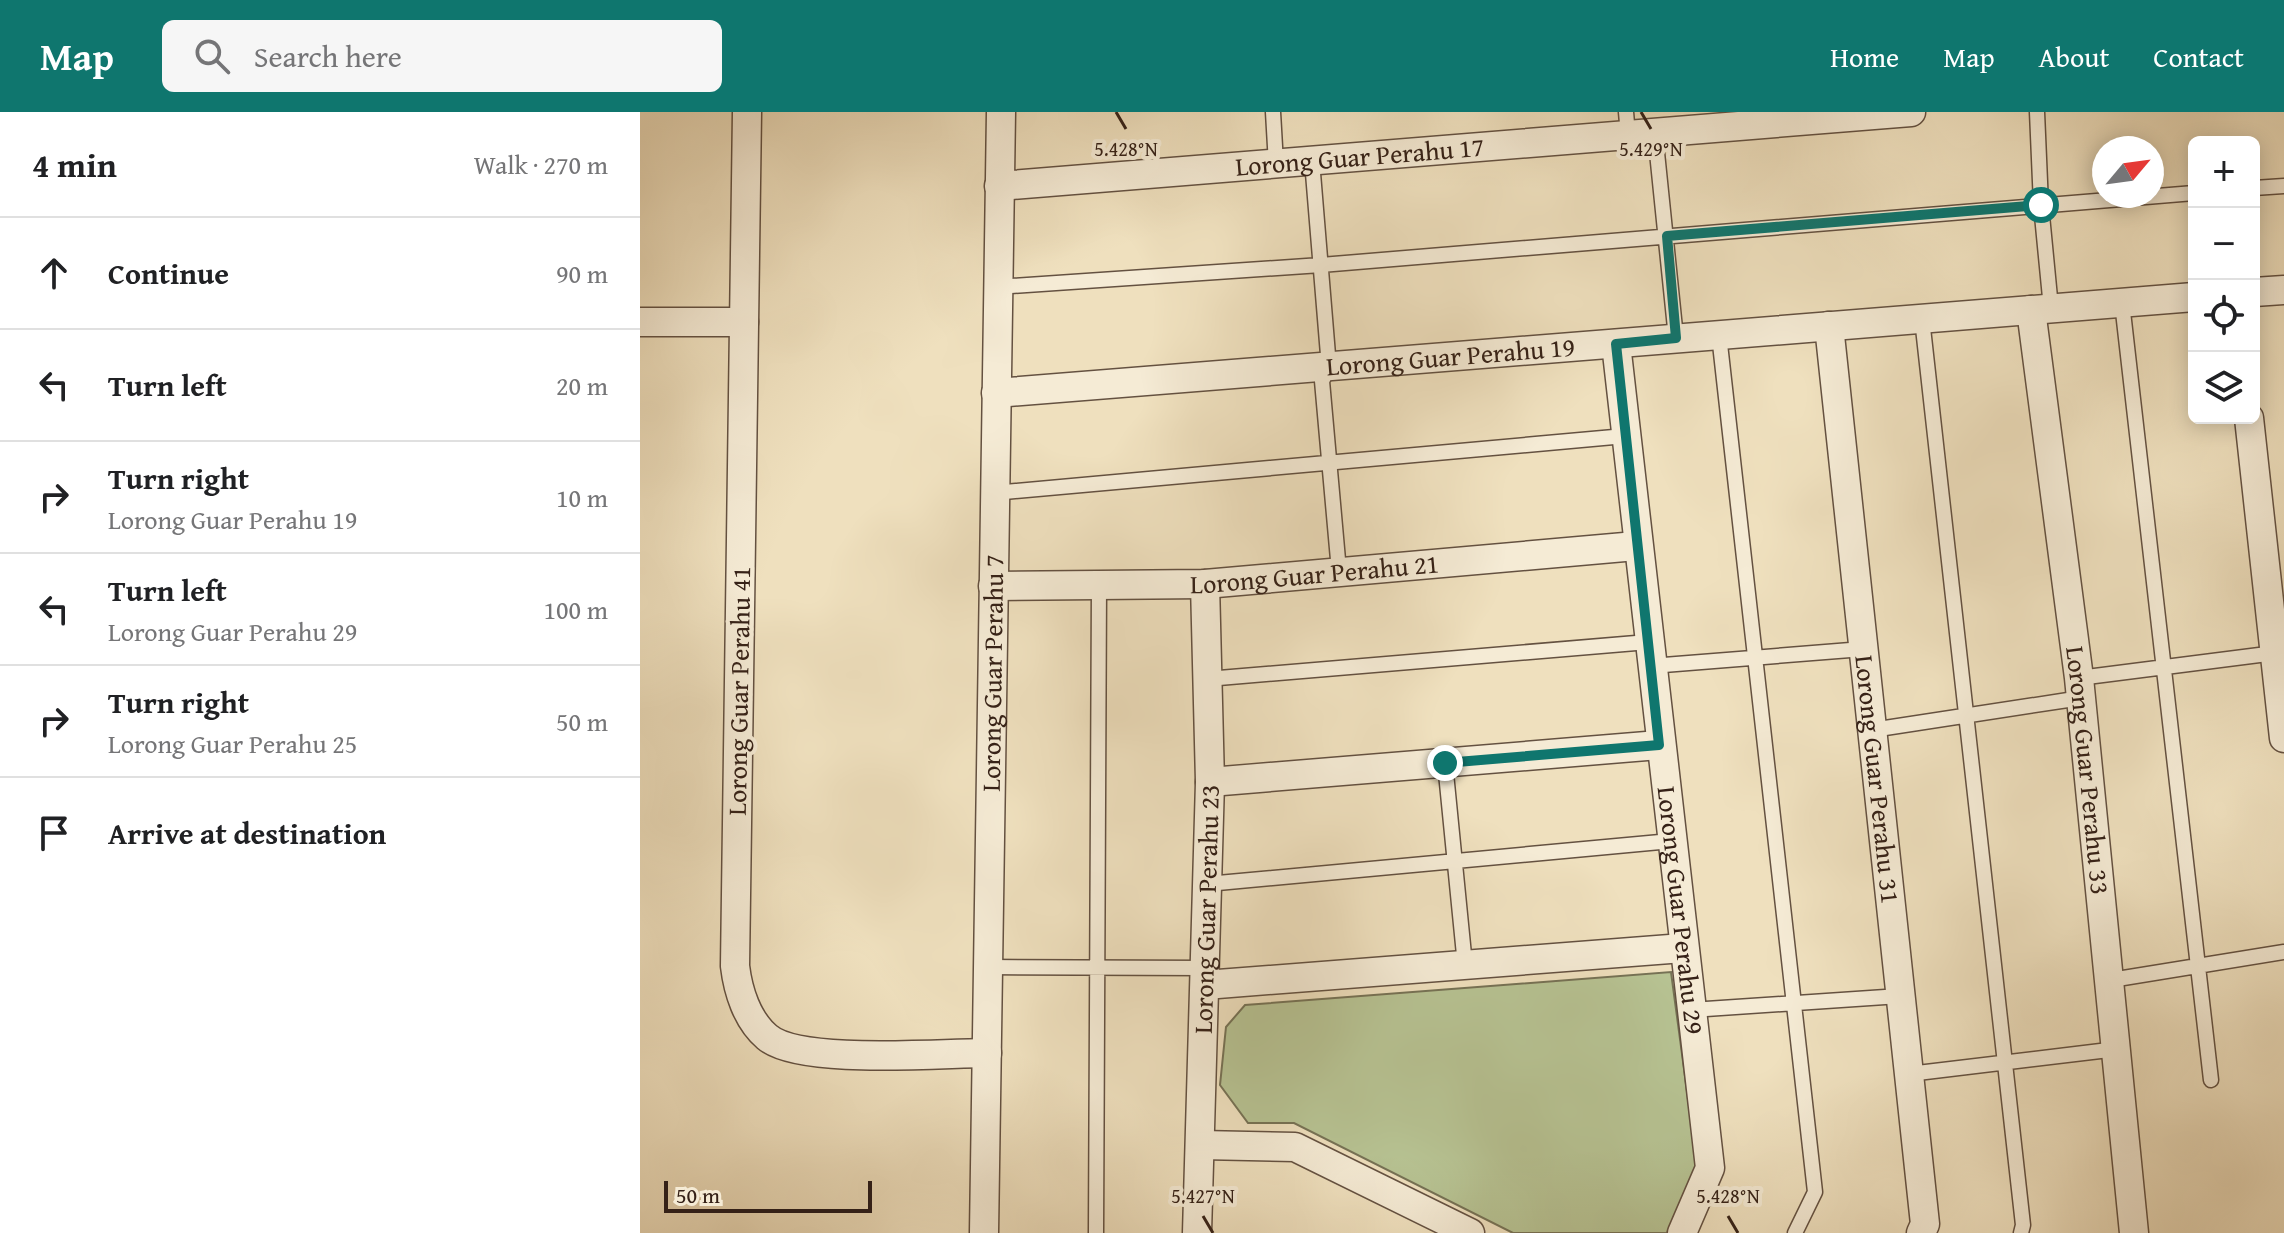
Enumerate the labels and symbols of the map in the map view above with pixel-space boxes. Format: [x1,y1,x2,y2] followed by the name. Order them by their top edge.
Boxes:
[1234,127,1486,186] street label: Lorong Guar Perahu 17
[1094,134,1158,163] text: 5.428°N
[1619,134,1683,163] text: 5.429°N
[2092,136,2164,208] north arrow
[2023,187,2059,223] route start
[1325,327,1576,385] street label: Lorong Guar Perahu 19
[1190,543,1440,603] street label: Lorong Guar Perahu 21
[971,554,1013,792] street label: Lorong Guar Perahu 7
[717,566,760,816] street label: Lorong Guar Perahu 41
[2056,644,2120,896] street label: Lorong Guar Perahu 33
[1845,653,1911,905] street label: Lorong Guar Perahu 31
[1427,745,1463,781] route end
[1183,784,1229,1034] street label: Lorong Guar Perahu 23
[1648,784,1715,1036] street label: Lorong Guar Perahu 29
[664,1177,872,1213] scale bar
[1171,1181,1235,1210] text: 5.427°N
[1696,1181,1760,1210] text: 5.428°N

